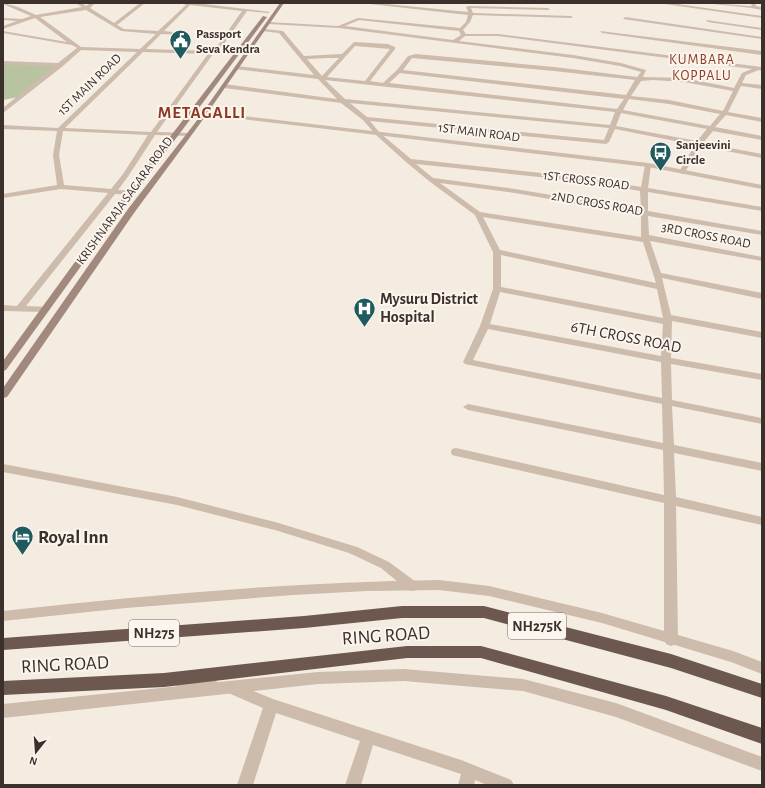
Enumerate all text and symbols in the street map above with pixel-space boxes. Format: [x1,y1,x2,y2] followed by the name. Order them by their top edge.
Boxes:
[168,28,194,61] public building icon: Passport Seva Kendra
[196,28,260,56] place label: Passport Seva Kendra
[56,52,124,118] street label: 1ST MAIN ROAD
[669,53,735,83] district label: KUMBARA KOPPALU
[158,104,246,121] district label: METAGALLI
[437,122,521,144] street label: 1ST MAIN ROAD
[74,135,176,267] street label: KRISHNARAJA SAGARA ROAD
[648,139,674,172] bus stop icon: Sanjeevini Circle
[676,139,731,167] place label: Sanjeevini Circle
[542,169,630,193] street label: 1ST CROSS ROAD
[550,190,644,218] street label: 2ND CROSS ROAD
[660,221,752,251] street label: 3RD CROSS ROAD
[380,291,479,325] place label: Mysuru District Hospital
[351,295,377,328] hospital icon: Mysuru District Hospital
[569,318,683,356] street label: 6TH CROSS ROAD
[9,524,35,557] hotel icon: Royal Inn
[38,528,108,547] place label: Royal Inn
[508,613,566,639] road number: NH275K
[129,620,179,646] road number: NH275
[341,623,431,649] street label: RING ROAD
[20,653,110,677] street label: RING ROAD
[16,732,56,772] north arrow
[28,755,38,767] text: N

